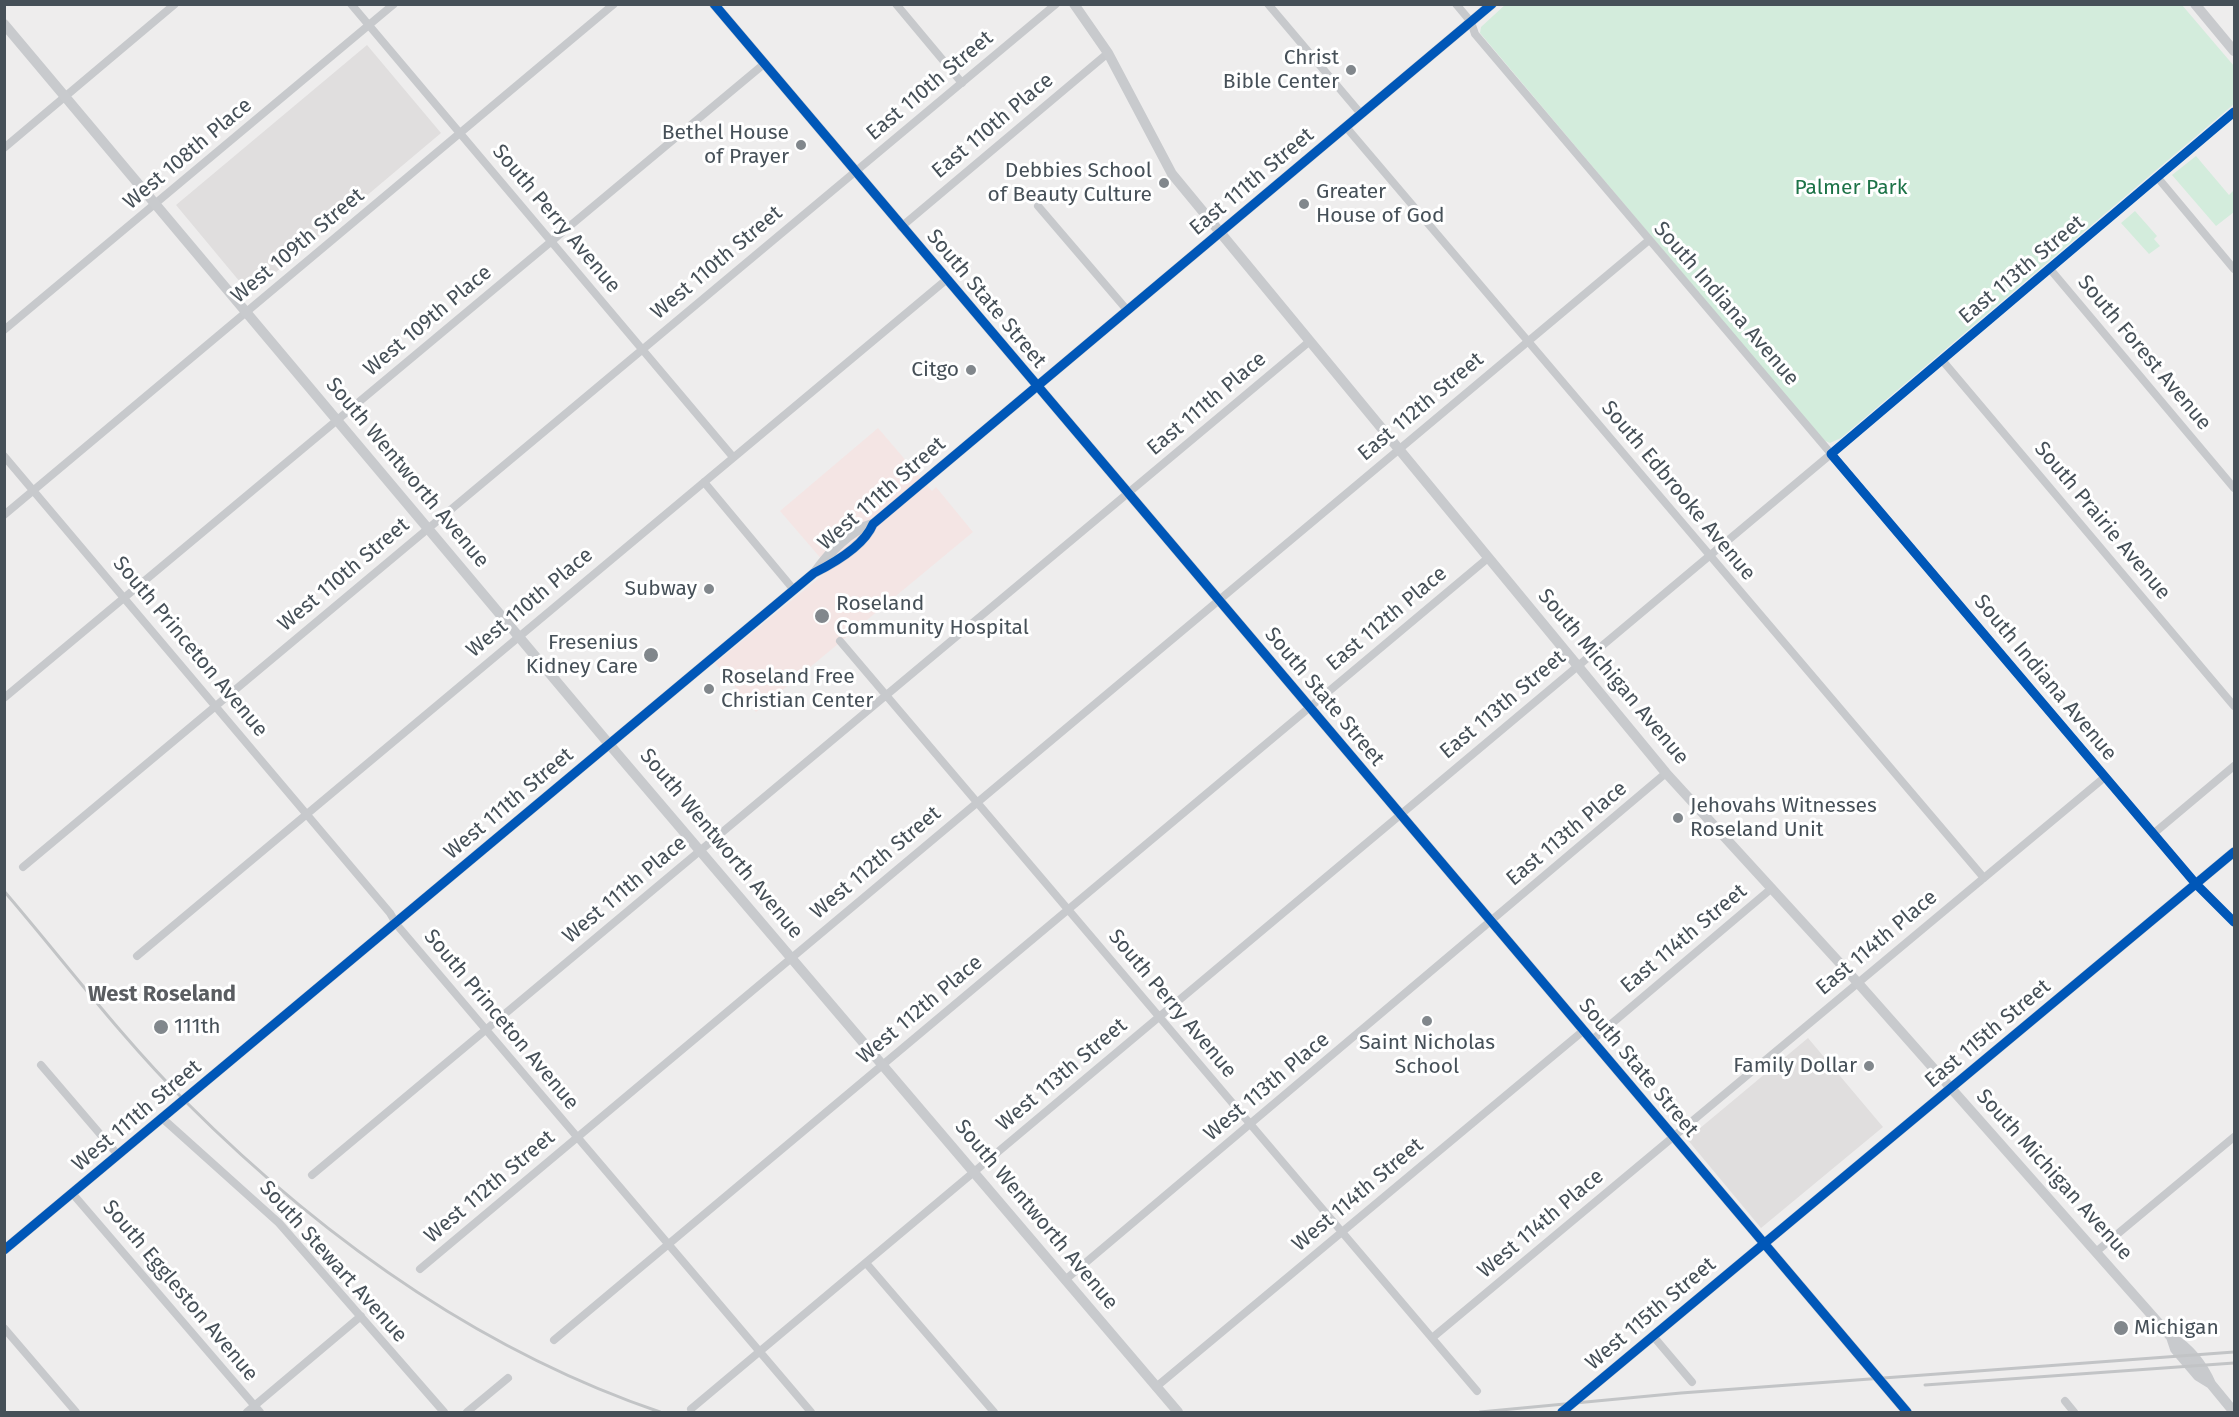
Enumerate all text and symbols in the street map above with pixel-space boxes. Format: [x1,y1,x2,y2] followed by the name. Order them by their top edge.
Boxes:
[862,26,998,146] street label: East 110th Street
[1223,45,1339,95] place label: Christ Bible Center
[1344,63,1358,77] marker: Christ Bible Center
[927,68,1059,184] street label: East 110th Place
[119,93,257,215] street label: West 108th Place
[662,120,789,170] place label: Bethel House of Prayer
[1185,123,1319,241] street label: East 111th Street
[794,138,808,152] marker: Bethel House of Prayer
[487,140,625,298] street label: South Perry Avenue
[988,158,1152,208] place label: Debbies School of Beauty Culture
[1795,175,1907,201] park label: Palmer Park
[1157,176,1171,190] marker: Debbies School of Beauty Culture
[1316,179,1445,229] place label: Greater House of God
[226,183,370,309] street label: West 109th Street
[1297,197,1311,211] marker: Greater House of God
[646,201,788,325] street label: West 110th Street
[1954,210,2090,330] street label: East 113th Street
[1648,217,1804,391] street label: South Indiana Avenue
[921,225,1051,373] street label: South State Street
[359,260,497,382] street label: West 109th Place
[2072,270,2216,436] street label: South Forest Avenue
[1142,347,1272,461] street label: East 111th Place
[1353,347,1489,467] street label: East 112th Street
[911,357,959,383] place label: Citgo
[964,363,978,377] marker: Citgo
[320,373,494,573] street label: South Wentworth Avenue
[1596,396,1760,586] street label: South Edbrooke Avenue
[813,432,951,556] street label: West 111th Street
[2029,437,2175,605] street label: South Prairie Avenue
[273,513,415,637] street label: West 110th Street
[462,543,598,663] street label: West 110th Place
[107,552,273,742] street label: South Princeton Avenue
[1322,561,1452,677] street label: East 112th Place
[625,576,697,602] place label: Subway
[702,582,716,596] marker: Subway
[1532,584,1694,770] street label: South Michigan Avenue
[1968,590,2122,766] street label: South Indiana Avenue
[836,591,1029,641] place label: Roseland Community Hospital
[813,607,831,625] marker: Roseland Community Hospital
[1259,623,1389,771] street label: South State Street
[526,630,638,680] place label: Fresenius Kidney Care
[1435,645,1571,765] street label: East 113th Street
[642,646,660,664] marker: Fresenius Kidney Care
[721,664,873,714] place label: Roseland Free Christian Center
[702,682,716,696] marker: Roseland Free Christian Center
[439,743,579,865] street label: West 111th Street
[634,744,808,944] street label: South Wentworth Avenue
[1502,776,1632,892] street label: East 113th Place
[1690,793,1877,843] place label: Jehovahs Witnesses Roseland Unit
[806,801,946,925] street label: West 112th Street
[1671,811,1685,825] marker: Jehovahs Witnesses Roseland Unit
[558,831,692,949] street label: West 111th Place
[1616,879,1752,999] street label: East 114th Street
[1811,885,1943,1001] street label: East 114th Place
[418,925,584,1115] street label: South Princeton Avenue
[1103,925,1241,1083] street label: South Perry Avenue
[852,950,988,1070] street label: West 112th Place
[1920,974,2056,1094] street label: East 115th Street
[88,982,236,1008] district label: West Roseland
[1573,994,1703,1142] street label: South State Street
[992,1013,1132,1137] street label: West 113th Street
[174,1014,221,1040] place label: 111th
[1420,1014,1434,1028] marker: Saint Nicholas School
[152,1018,170,1036] marker: 111th
[1199,1027,1335,1147] street label: West 113th Place
[1359,1030,1495,1080] place label: Saint Nicholas School
[1733,1053,1857,1079] place label: Family Dollar
[67,1055,207,1177] street label: West 111th Street
[1862,1059,1876,1073] marker: Family Dollar
[1971,1084,2137,1266] street label: South Michigan Avenue
[949,1115,1123,1315] street label: South Wentworth Avenue
[420,1125,560,1249] street label: West 112th Street
[1287,1133,1429,1257] street label: West 114th Street
[1473,1164,1609,1284] street label: West 114th Place
[254,1176,412,1348] street label: South Stewart Avenue
[97,1195,263,1387] street label: South Eggleston Avenue
[1581,1252,1721,1376] street label: West 115th Street
[2134,1315,2219,1341] place label: Michigan
[2112,1319,2130,1337] marker: Michigan

